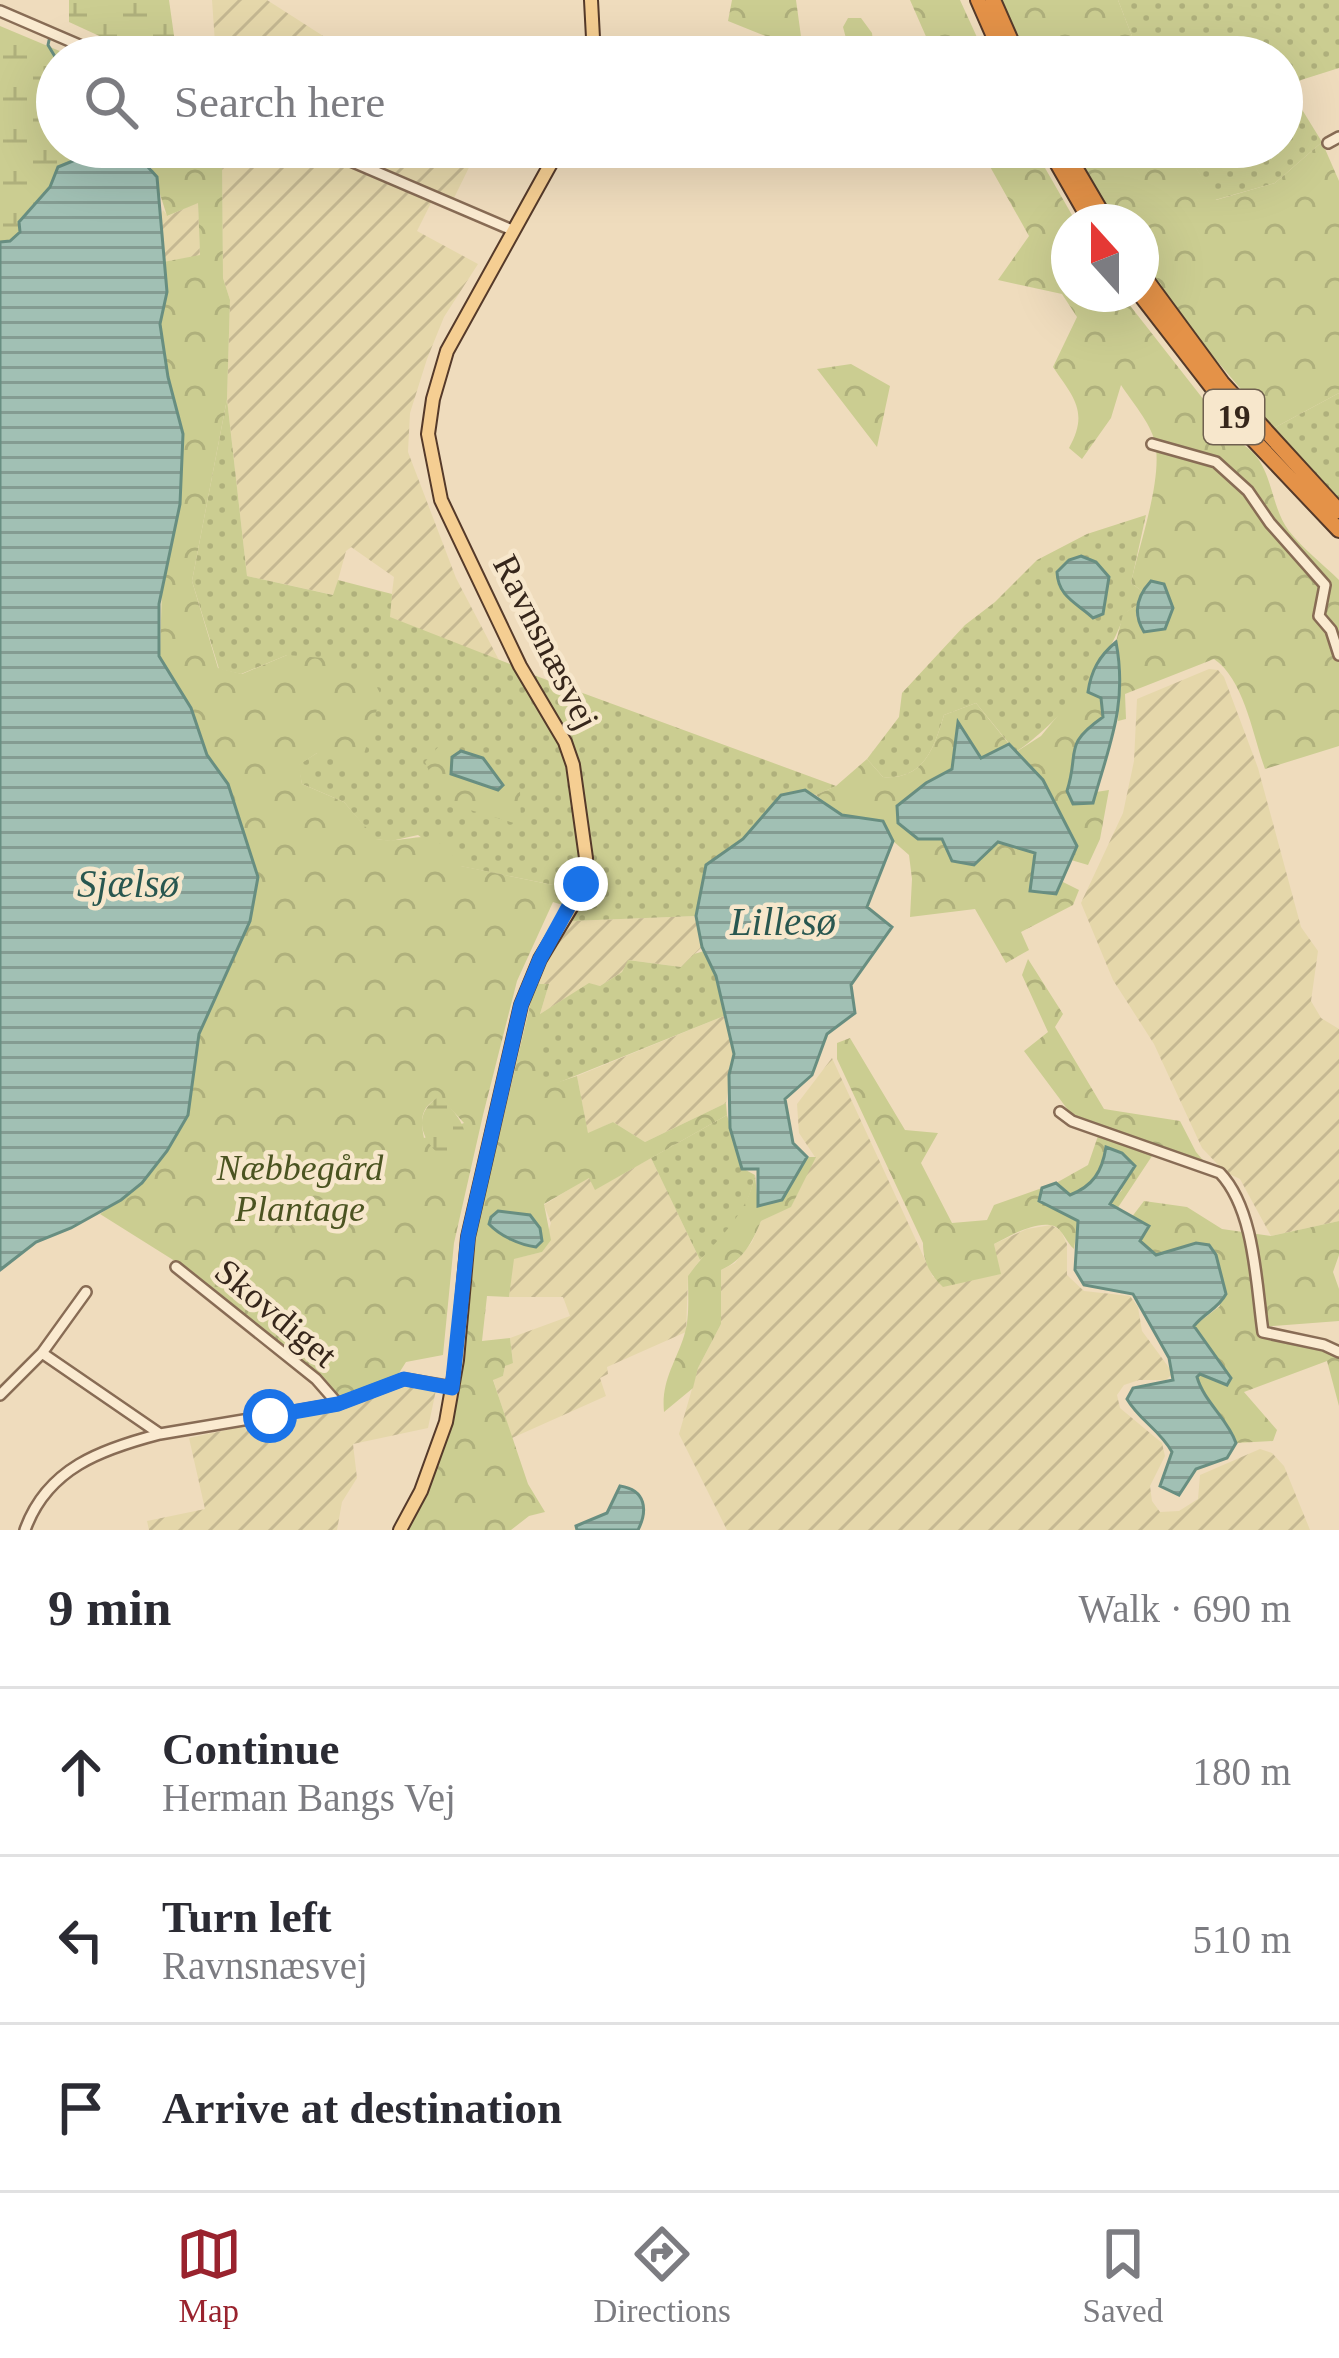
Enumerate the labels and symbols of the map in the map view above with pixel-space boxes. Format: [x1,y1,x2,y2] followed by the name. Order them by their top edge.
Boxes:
[1051,204,1159,312] north arrow
[1204,390,1264,444] road number: 19
[485,548,607,736] street label: Ravnsnæsvej
[554,857,608,911] route end
[77,862,179,906] water label: Sjælsø
[729,900,837,943] water label: Lillesø
[216,1148,384,1229] park label: Næbbegård Plantage
[207,1251,345,1375] street label: Skovdiget
[243,1389,297,1443] route start

